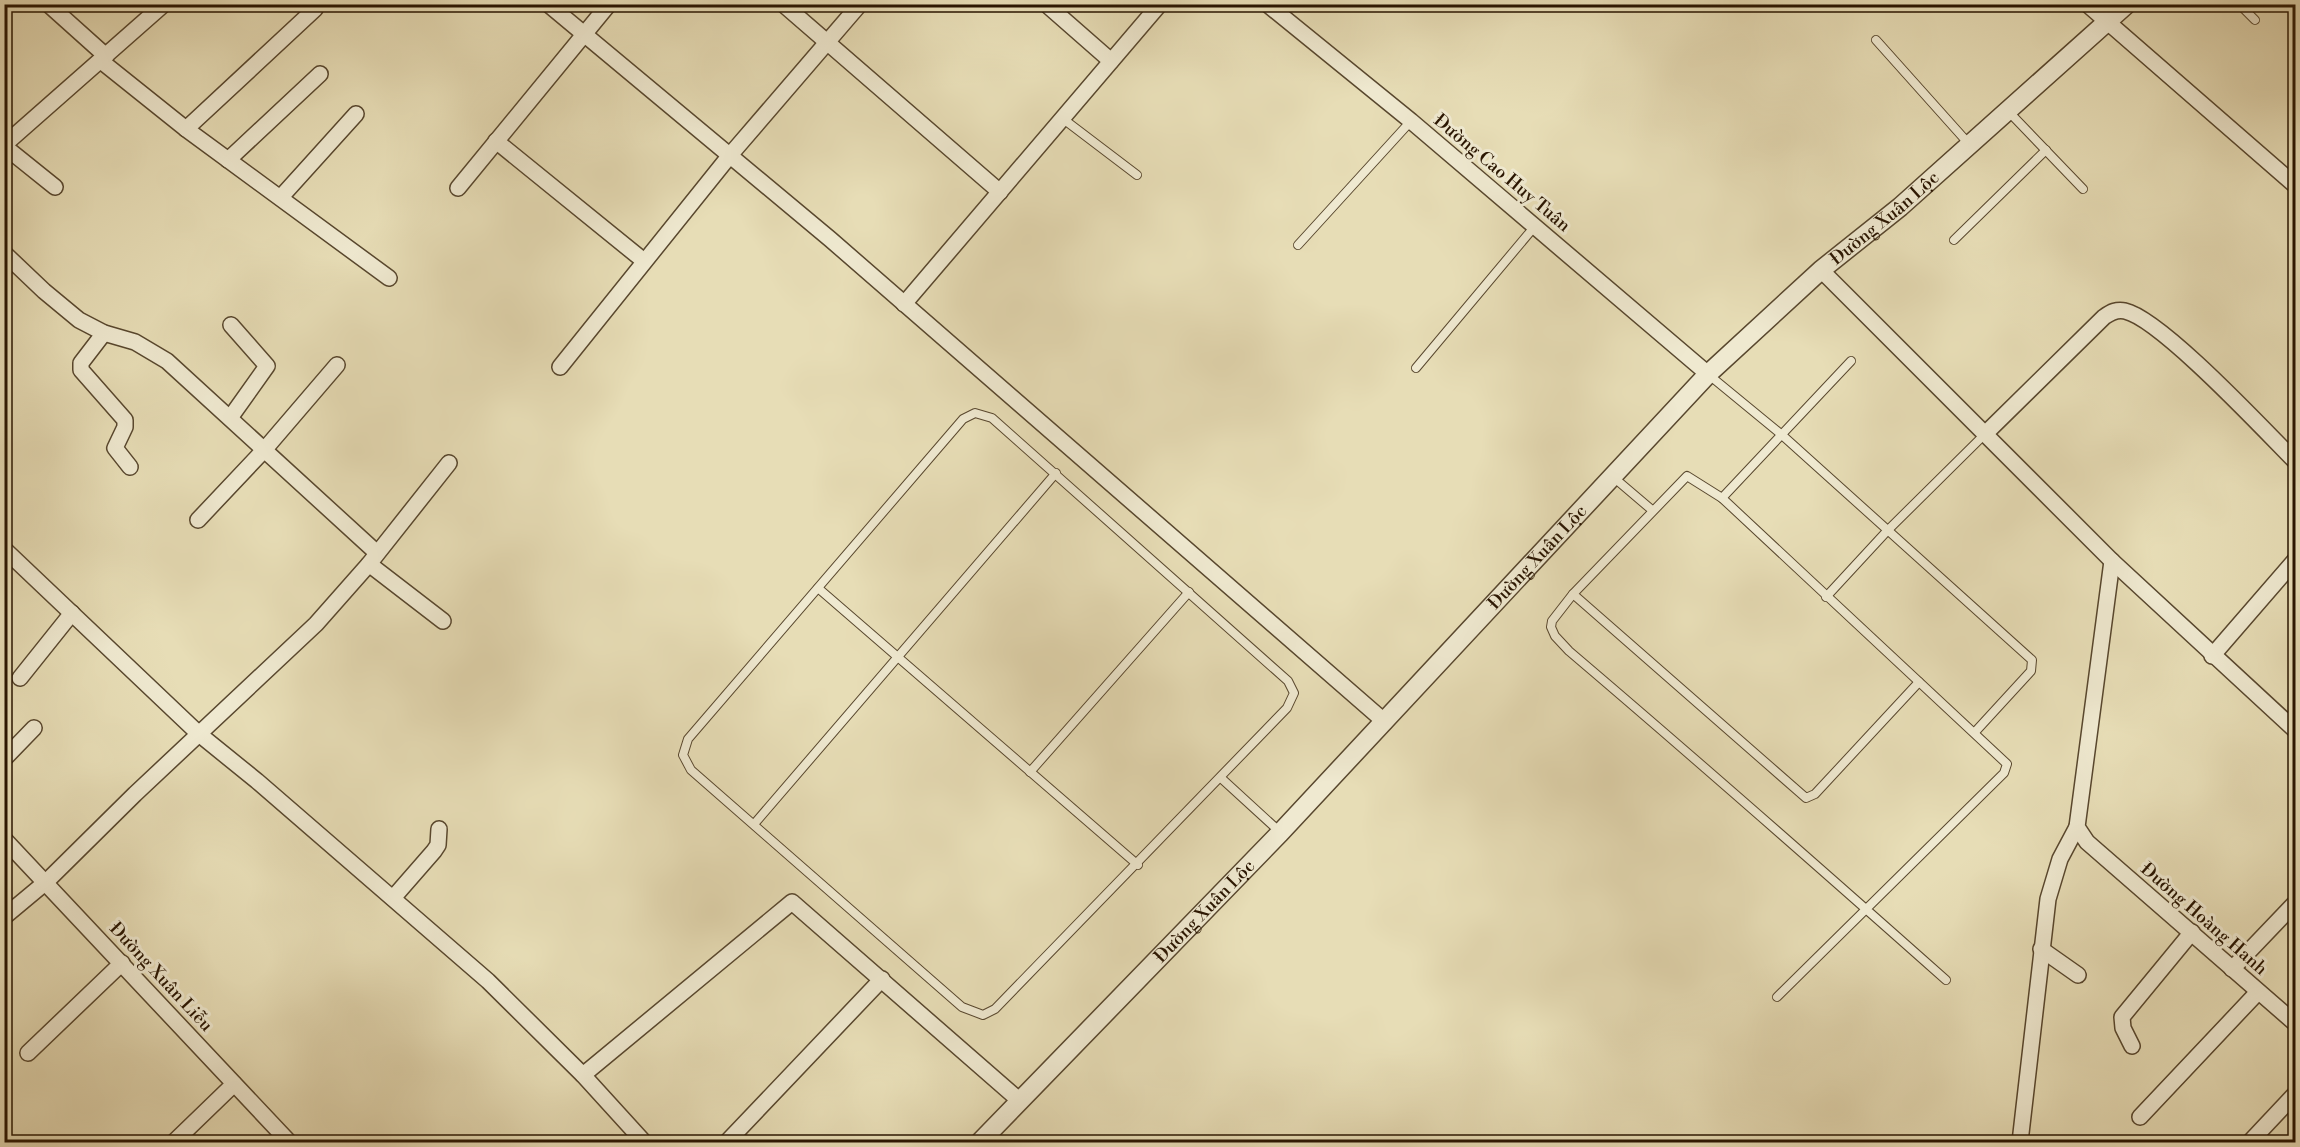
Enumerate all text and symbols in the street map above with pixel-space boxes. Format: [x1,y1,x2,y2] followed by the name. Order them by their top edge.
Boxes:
[1429,109,1575,237] street label: Đường Cao Huy Tuân
[1825,166,1944,270] street label: Đường Xuân Lộc
[1483,500,1592,614] street label: Đường Xuân Lộc
[1149,854,1260,968] street label: Đường Xuân Lộc
[2136,858,2272,981] street label: Đường Hoàng Hanh
[104,917,218,1037] street label: Đường Xuân Liễu

